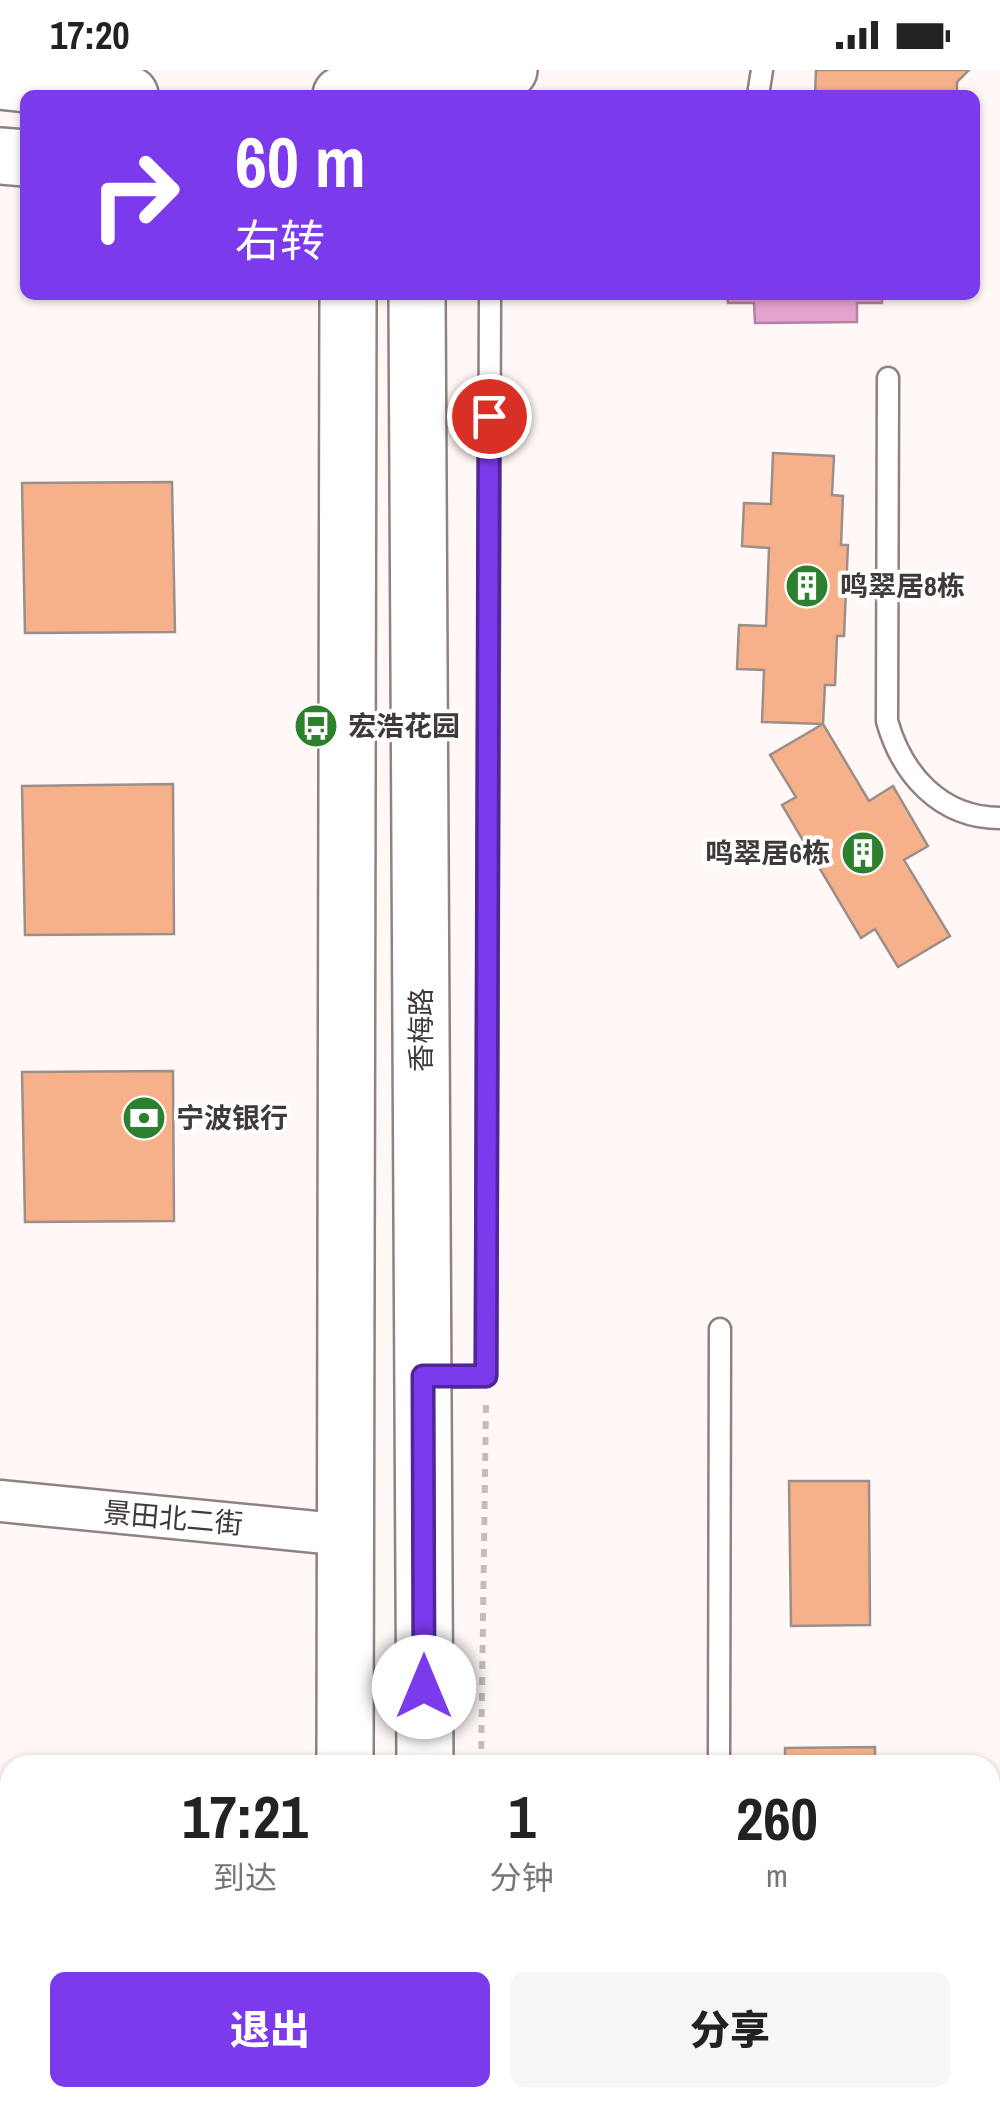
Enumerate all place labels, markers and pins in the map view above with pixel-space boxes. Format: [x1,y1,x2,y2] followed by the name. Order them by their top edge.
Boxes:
[447,374,532,459] pin
[784,563,830,609] building icon: 鸣翠居8栋
[840,567,965,605] place label: 鸣翠居8栋
[293,703,339,749] bus stop icon: 宏浩花园
[348,707,460,745] place label: 宏浩花园
[840,830,886,876] building icon: 鸣翠居6栋
[705,834,830,872] place label: 鸣翠居6栋
[121,1095,167,1141] bank icon: 宁波银行
[176,1099,288,1137] place label: 宁波银行

